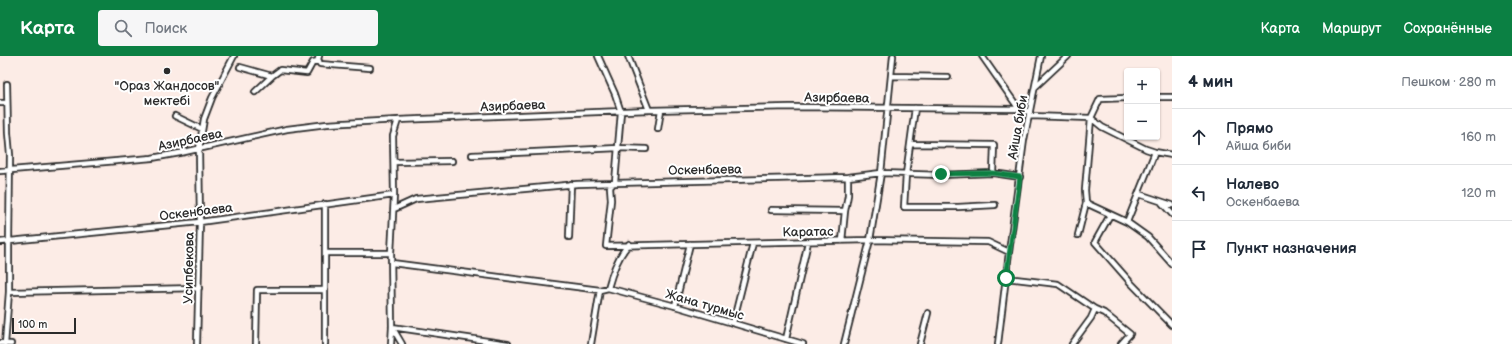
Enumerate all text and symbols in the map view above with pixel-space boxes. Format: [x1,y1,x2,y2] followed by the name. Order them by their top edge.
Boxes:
[98,10,378,46] search box
[20,17,74,40] text: Карта
[112,17,134,39] icon: search
[144,19,187,38] text: Поиск
[1261,20,1300,37] text: Карта
[1322,20,1382,37] text: Маршрут
[1404,20,1492,37] text: Сохранённые
[162,66,172,76] marker: "Ораз Жандосов" мектебі
[1124,68,1160,140] map controls
[1124,68,1160,104] button: +
[1188,72,1233,92] text: 4 мин
[1401,74,1496,90] text: Пешком · 280 m
[115,78,220,109] place label: "Ораз Жандосов" мектебі
[803,89,870,107] street label: Азирбаева
[1004,94,1032,162] street label: Айша биби
[479,97,546,115] street label: Азирбаева
[1124,104,1160,140] button: −
[1226,119,1273,138] text: Прямо
[156,125,224,155] street label: Азирбаева
[1188,126,1210,148] icon: ahead
[1461,129,1496,145] text: 160 m
[1226,138,1291,154] text: Айша биби
[668,161,742,179] street label: Оскенбаева
[932,165,950,183] route end
[1226,175,1279,194] text: Налево
[1188,182,1210,204] icon: left
[1461,185,1496,201] text: 120 m
[1226,194,1300,210] text: Оскенбаева
[159,200,234,224] street label: Оскенбаева
[782,224,834,240] street label: Каратас
[180,232,198,304] street label: Усипбекова
[1188,238,1210,260] icon: arrive
[1226,239,1357,258] text: Пункт назначения
[997,269,1015,287] route start
[663,286,747,324] street label: Жана турмыс
[12,316,76,335] scale bar
[18,318,47,331] text: 100 m

